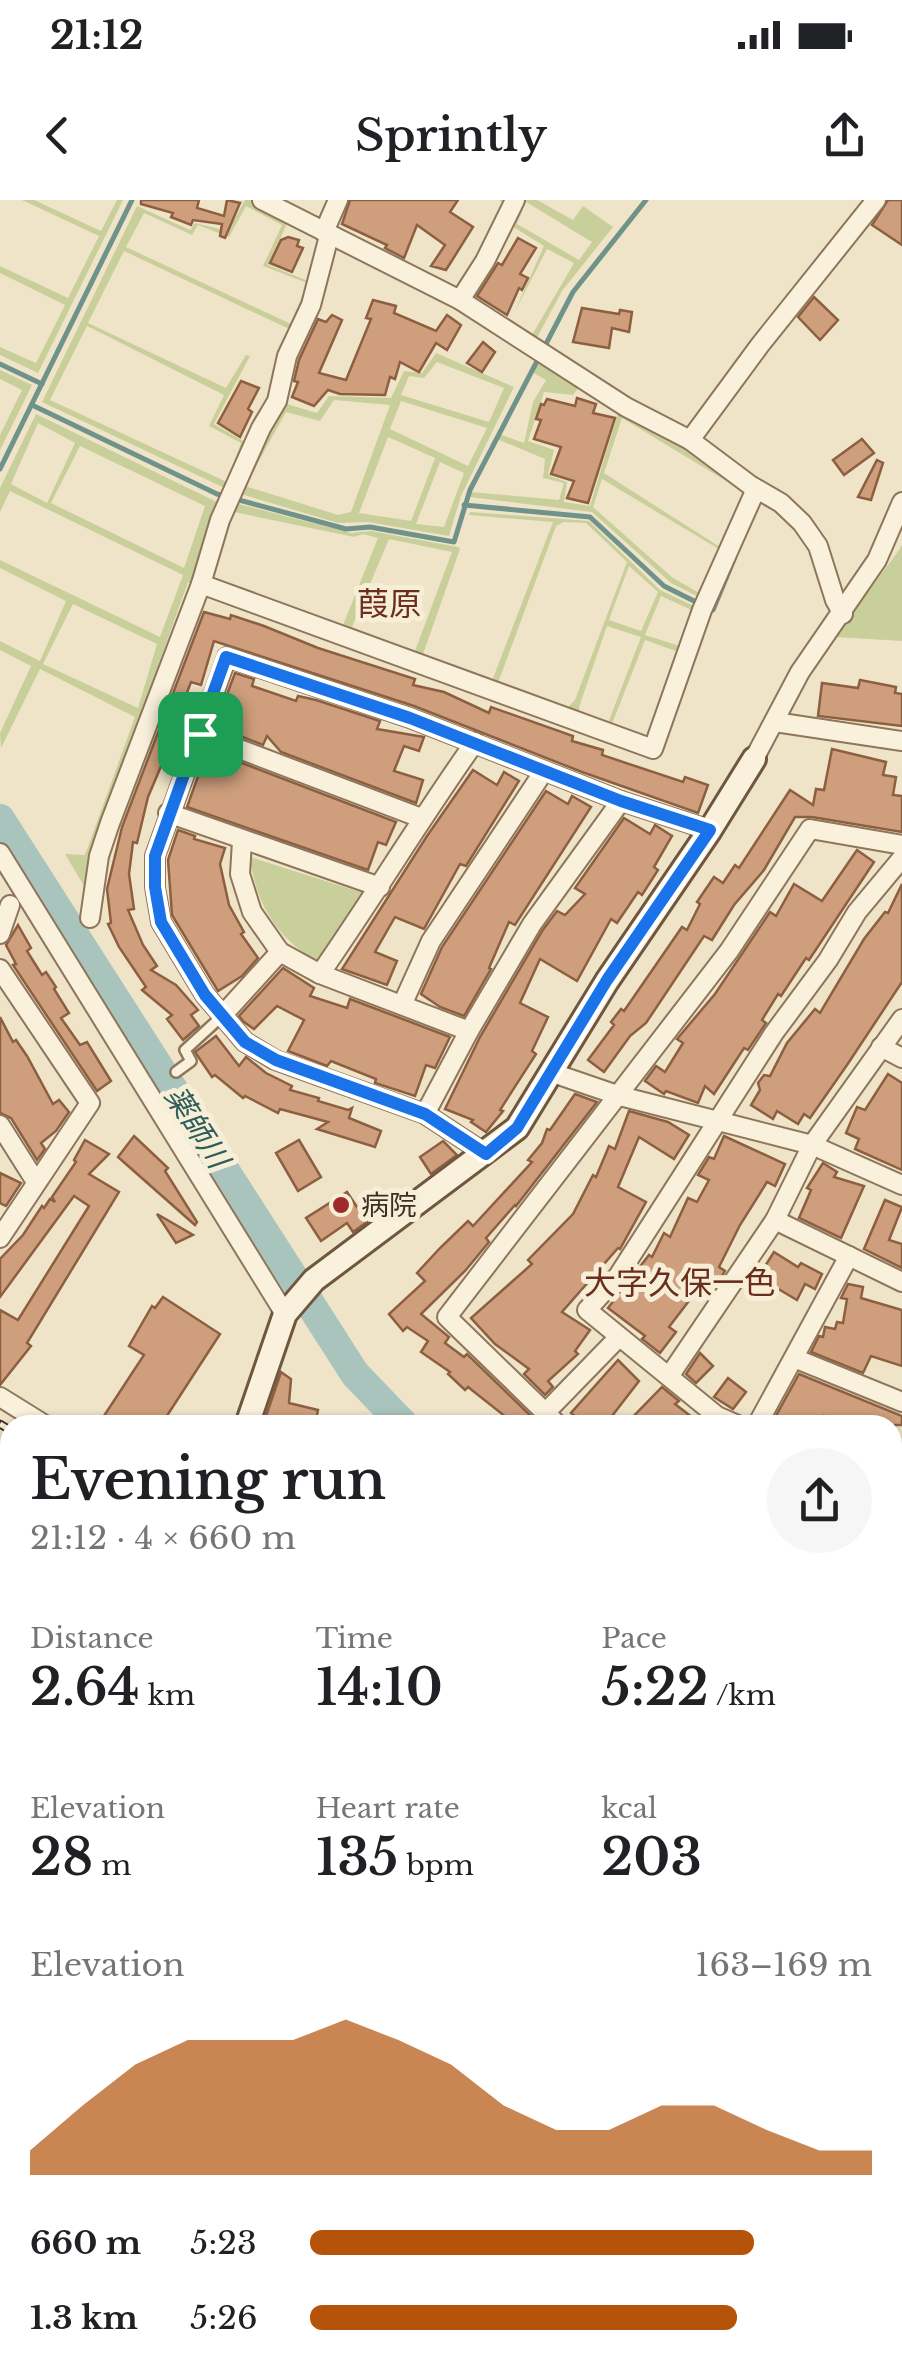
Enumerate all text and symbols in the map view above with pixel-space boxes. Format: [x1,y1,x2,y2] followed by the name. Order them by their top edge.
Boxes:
[50,12,143,59] text: 21:12
[355,107,547,163] text: Sprintly
[30,108,85,163] icon: back
[817,108,872,163] icon: share
[357,584,421,624] district label: 葭原
[158,692,243,777] pin
[173,707,228,762] icon: arrive
[157,1079,239,1177] water label: 薬師川
[361,1188,417,1223] place label: 病院
[330,1194,352,1216] marker: 病院
[584,1263,776,1303] district label: 大字久保一色
[30,1446,386,1514] text: Evening run
[767,1448,872,1553] button: share
[30,1518,296,1558] text: 21:12 · 4 × 660 m
[30,1621,153,1656] text: Distance
[316,1621,393,1656] text: Time
[601,1621,667,1656] text: Pace
[30,1656,140,1719] text: 2.64
[316,1656,443,1719] text: 14:10
[601,1656,709,1719] text: 5:22
[140,1678,195,1713] text: km
[709,1678,776,1713] text: /km
[30,1791,165,1826] text: Elevation
[316,1791,460,1826] text: Heart rate
[601,1791,657,1826] text: kcal
[30,1826,93,1889] text: 28
[316,1826,398,1889] text: 135
[601,1826,702,1889] text: 203
[93,1848,131,1883] text: m
[398,1848,474,1883] text: bpm
[30,1945,184,1985] text: Elevation
[695,1945,872,1985] text: 163–169 m
[30,2223,141,2263] text: 660 m
[190,2223,257,2263] text: 5:23
[30,2298,138,2338] text: 1.3 km
[190,2298,258,2338] text: 5:26

